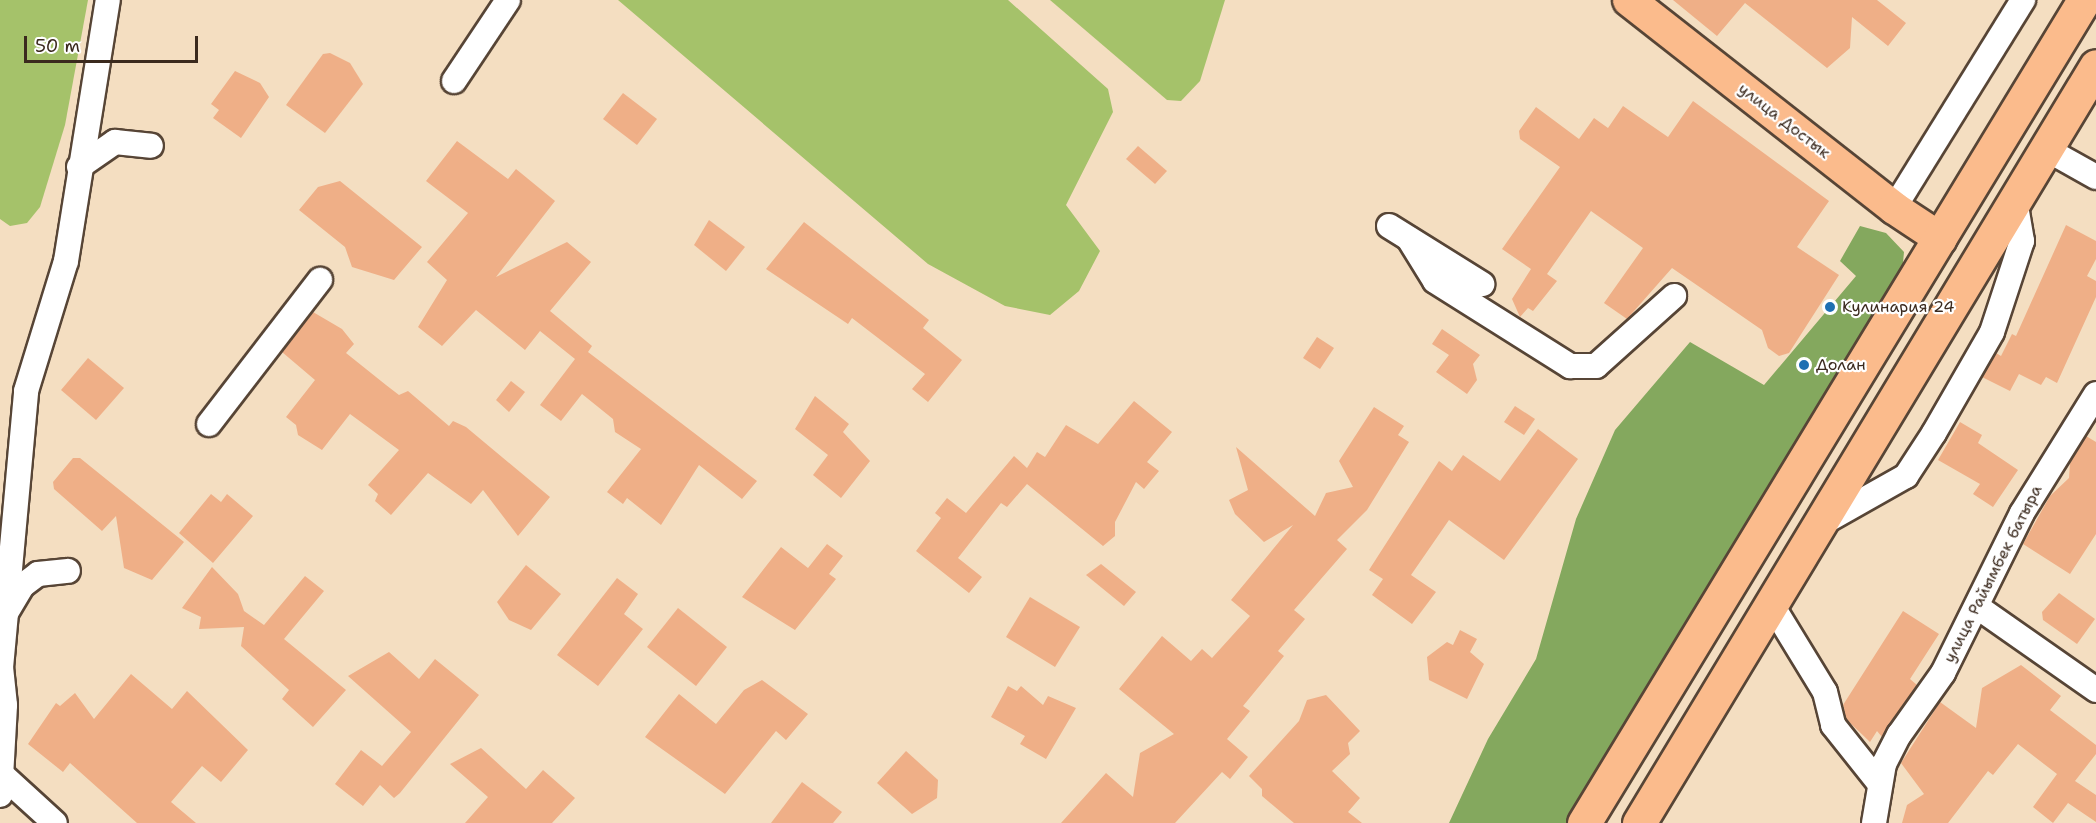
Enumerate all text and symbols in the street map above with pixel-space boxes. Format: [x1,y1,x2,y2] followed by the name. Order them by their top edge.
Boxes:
[27,24,201,62] scale bar
[35,34,80,58] text: 50 m
[1734,79,1834,163] street label: улица Достык
[1842,297,1954,317] place label: Кулинария 24
[1823,300,1837,314] marker: Кулинария 24
[1816,355,1866,375] place label: Долан
[1797,358,1811,372] marker: Долан
[1940,482,2046,666] street label: улица Райымбек батыра

